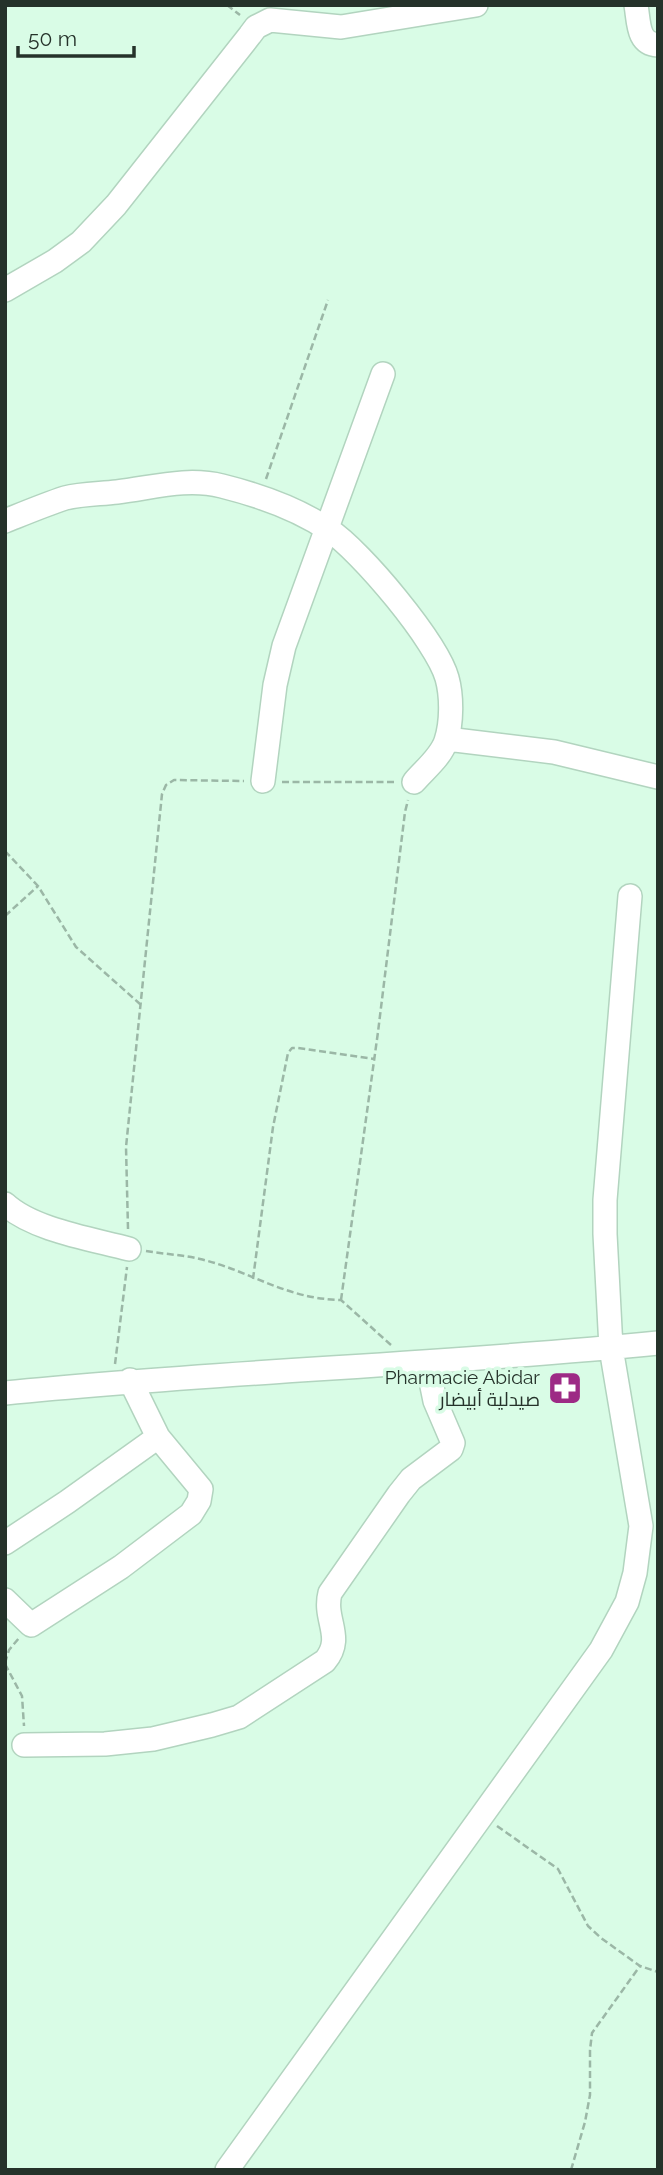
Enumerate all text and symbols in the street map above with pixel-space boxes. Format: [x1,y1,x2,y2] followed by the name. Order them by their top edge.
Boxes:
[18,14,133,58] scale bar
[28,26,77,51] text: 50 m
[385,1366,540,1411] place label: Pharmacie Abidar صيدلية أبيضار
[546,1369,584,1407] pharmacy icon: Pharmacie Abidar صيدلية أبيضار

